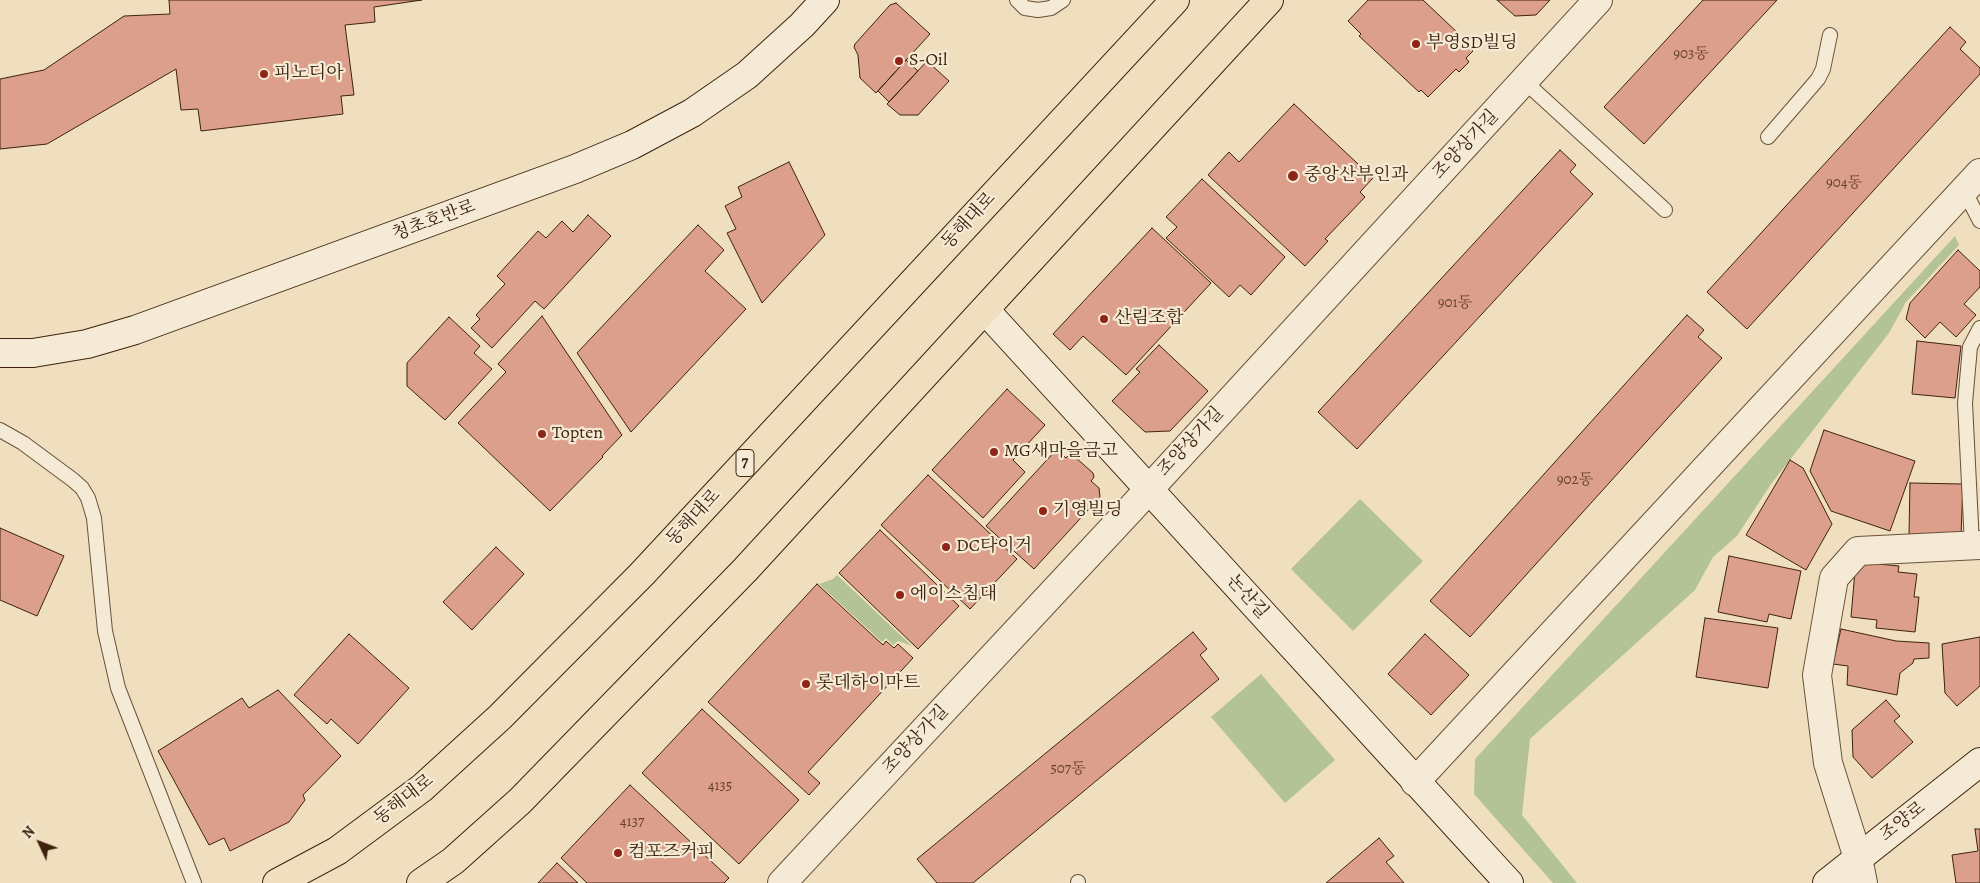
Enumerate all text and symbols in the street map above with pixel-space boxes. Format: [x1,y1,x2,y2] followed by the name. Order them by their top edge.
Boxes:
[1426,33,1518,55] place label: 부영SD빌딩
[1410,38,1422,50] marker: 부영SD빌딩
[1673,45,1709,63] house number: 903동
[909,50,947,72] place label: S-Oil
[893,55,905,67] marker: S-Oil
[274,63,344,85] place label: 피노디아
[258,68,270,80] marker: 피노디아
[1428,106,1504,184] street label: 조양상가길
[1304,165,1408,187] place label: 중앙산부인과
[1286,169,1300,183] marker: 중앙산부인과
[1826,174,1862,192] house number: 904동
[937,188,1001,254] street label: 동해대로
[389,196,479,246] street label: 청초호반로
[1438,294,1472,312] house number: 901동
[1114,308,1184,330] place label: 산림조합
[1098,313,1110,325] marker: 산림조합
[1153,403,1229,481] street label: 조양상가길
[552,423,603,445] place label: Topten
[536,428,548,440] marker: Topten
[1004,441,1118,463] place label: MG새마을금고
[988,446,1000,458] marker: MG새마을금고
[736,449,754,476] road number: 7
[1557,471,1593,489] house number: 902동
[662,485,726,551] street label: 동해대로
[1053,500,1123,522] place label: 기영빌딩
[1037,505,1049,517] marker: 기영빌딩
[956,536,1032,558] place label: DC타이거
[940,541,952,553] marker: DC타이거
[1222,570,1272,624] street label: 논산길
[910,584,997,606] place label: 에이스침대
[894,589,906,601] marker: 에이스침대
[816,673,920,695] place label: 롯데하이마트
[800,678,812,690] marker: 롯데하이마트
[878,701,954,779] street label: 조양상가길
[1050,760,1086,778] house number: 507동
[370,770,438,830] street label: 동해대로
[708,777,732,795] house number: 4135
[1876,797,1930,847] street label: 조양로
[620,813,644,831] house number: 4137
[15,818,65,868] north arrow
[18,822,39,843] text: N
[628,842,715,864] place label: 컴포즈커피
[612,847,624,859] marker: 컴포즈커피

